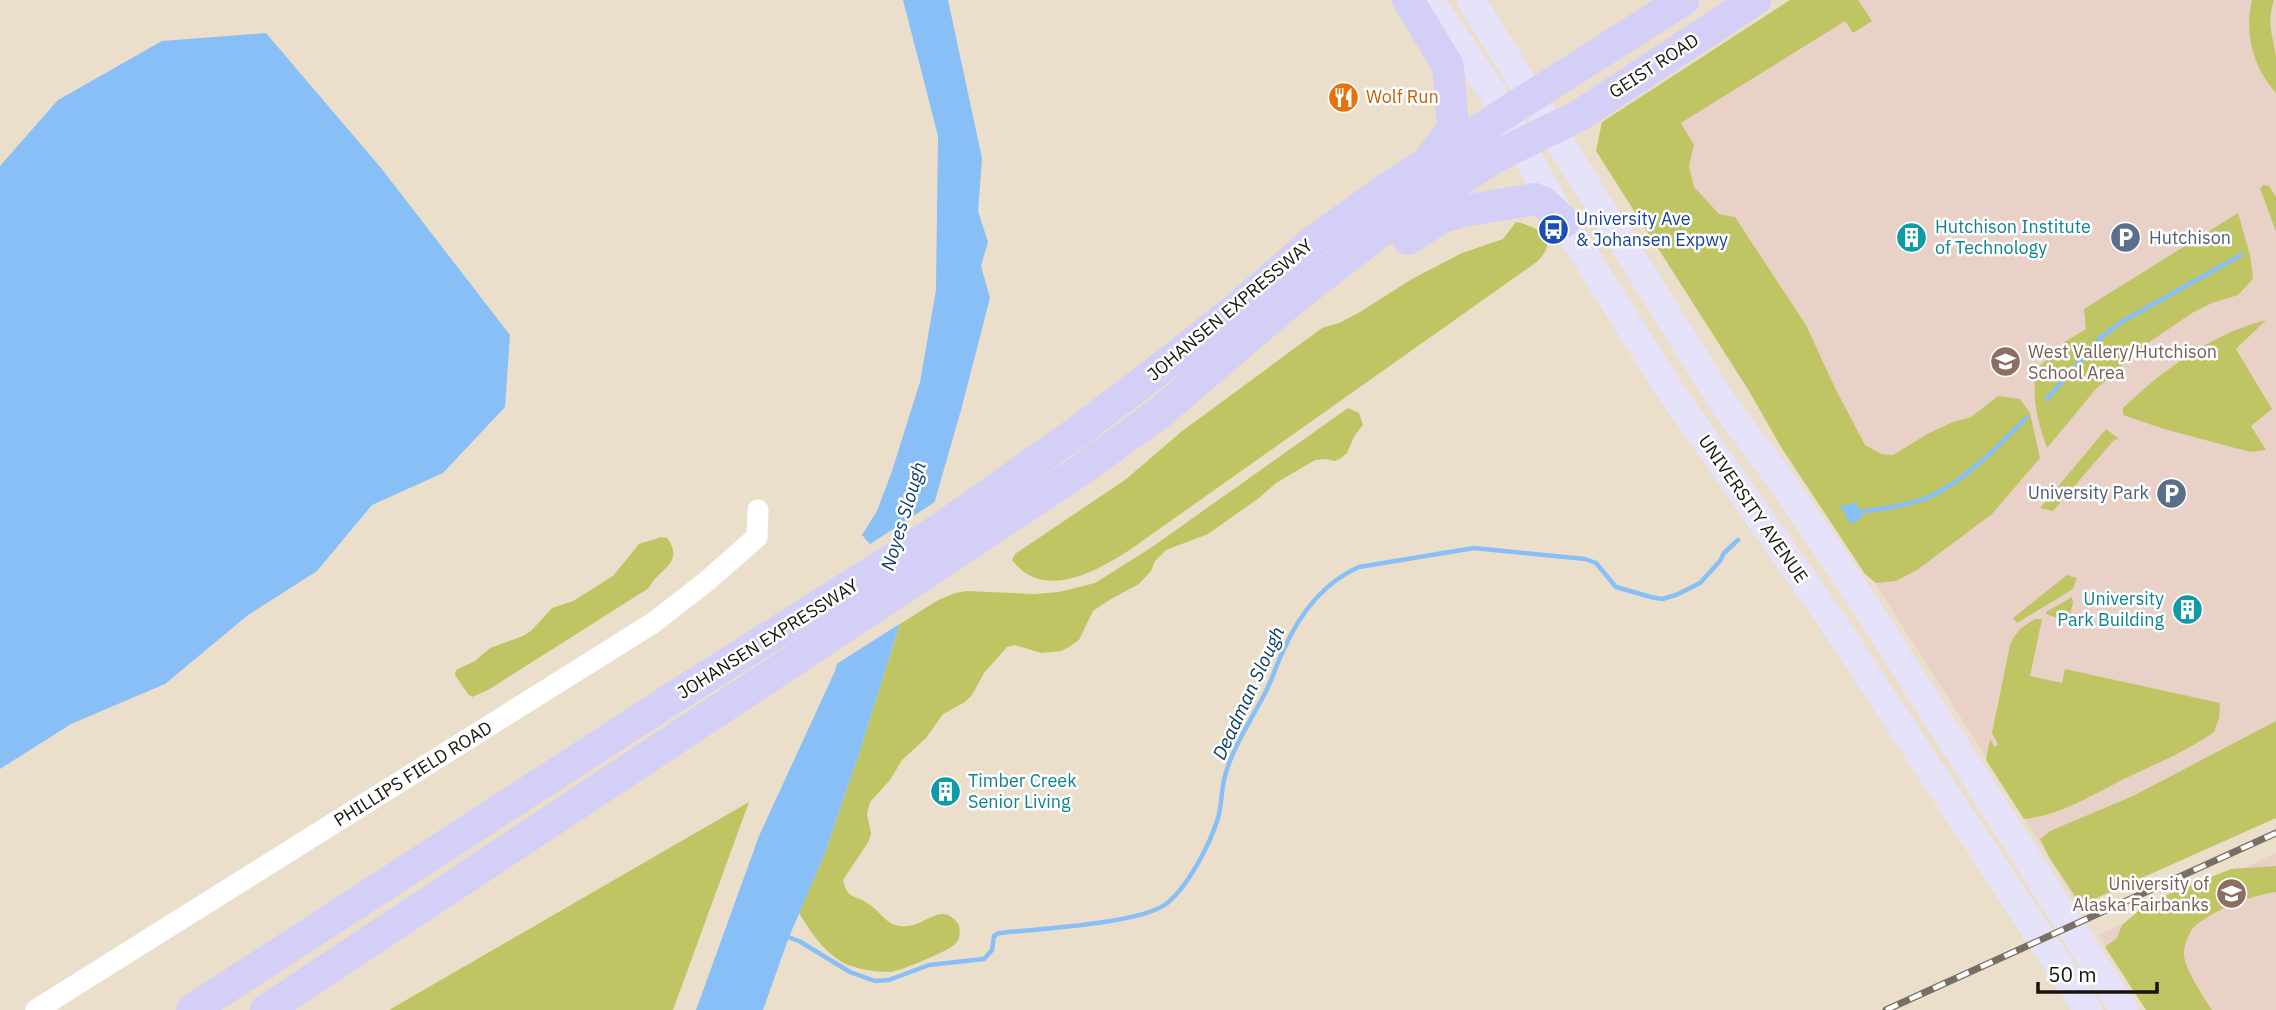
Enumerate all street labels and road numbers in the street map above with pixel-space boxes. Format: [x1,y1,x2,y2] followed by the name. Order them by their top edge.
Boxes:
[1605,28,1703,103] street label: GEIST ROAD
[1142,233,1317,386] street label: JOHANSEN EXPRESSWAY
[1694,430,1813,587] street label: UNIVERSITY AVENUE
[673,573,863,704] street label: JOHANSEN EXPRESSWAY
[329,716,496,832] street label: PHILLIPS FIELD ROAD

